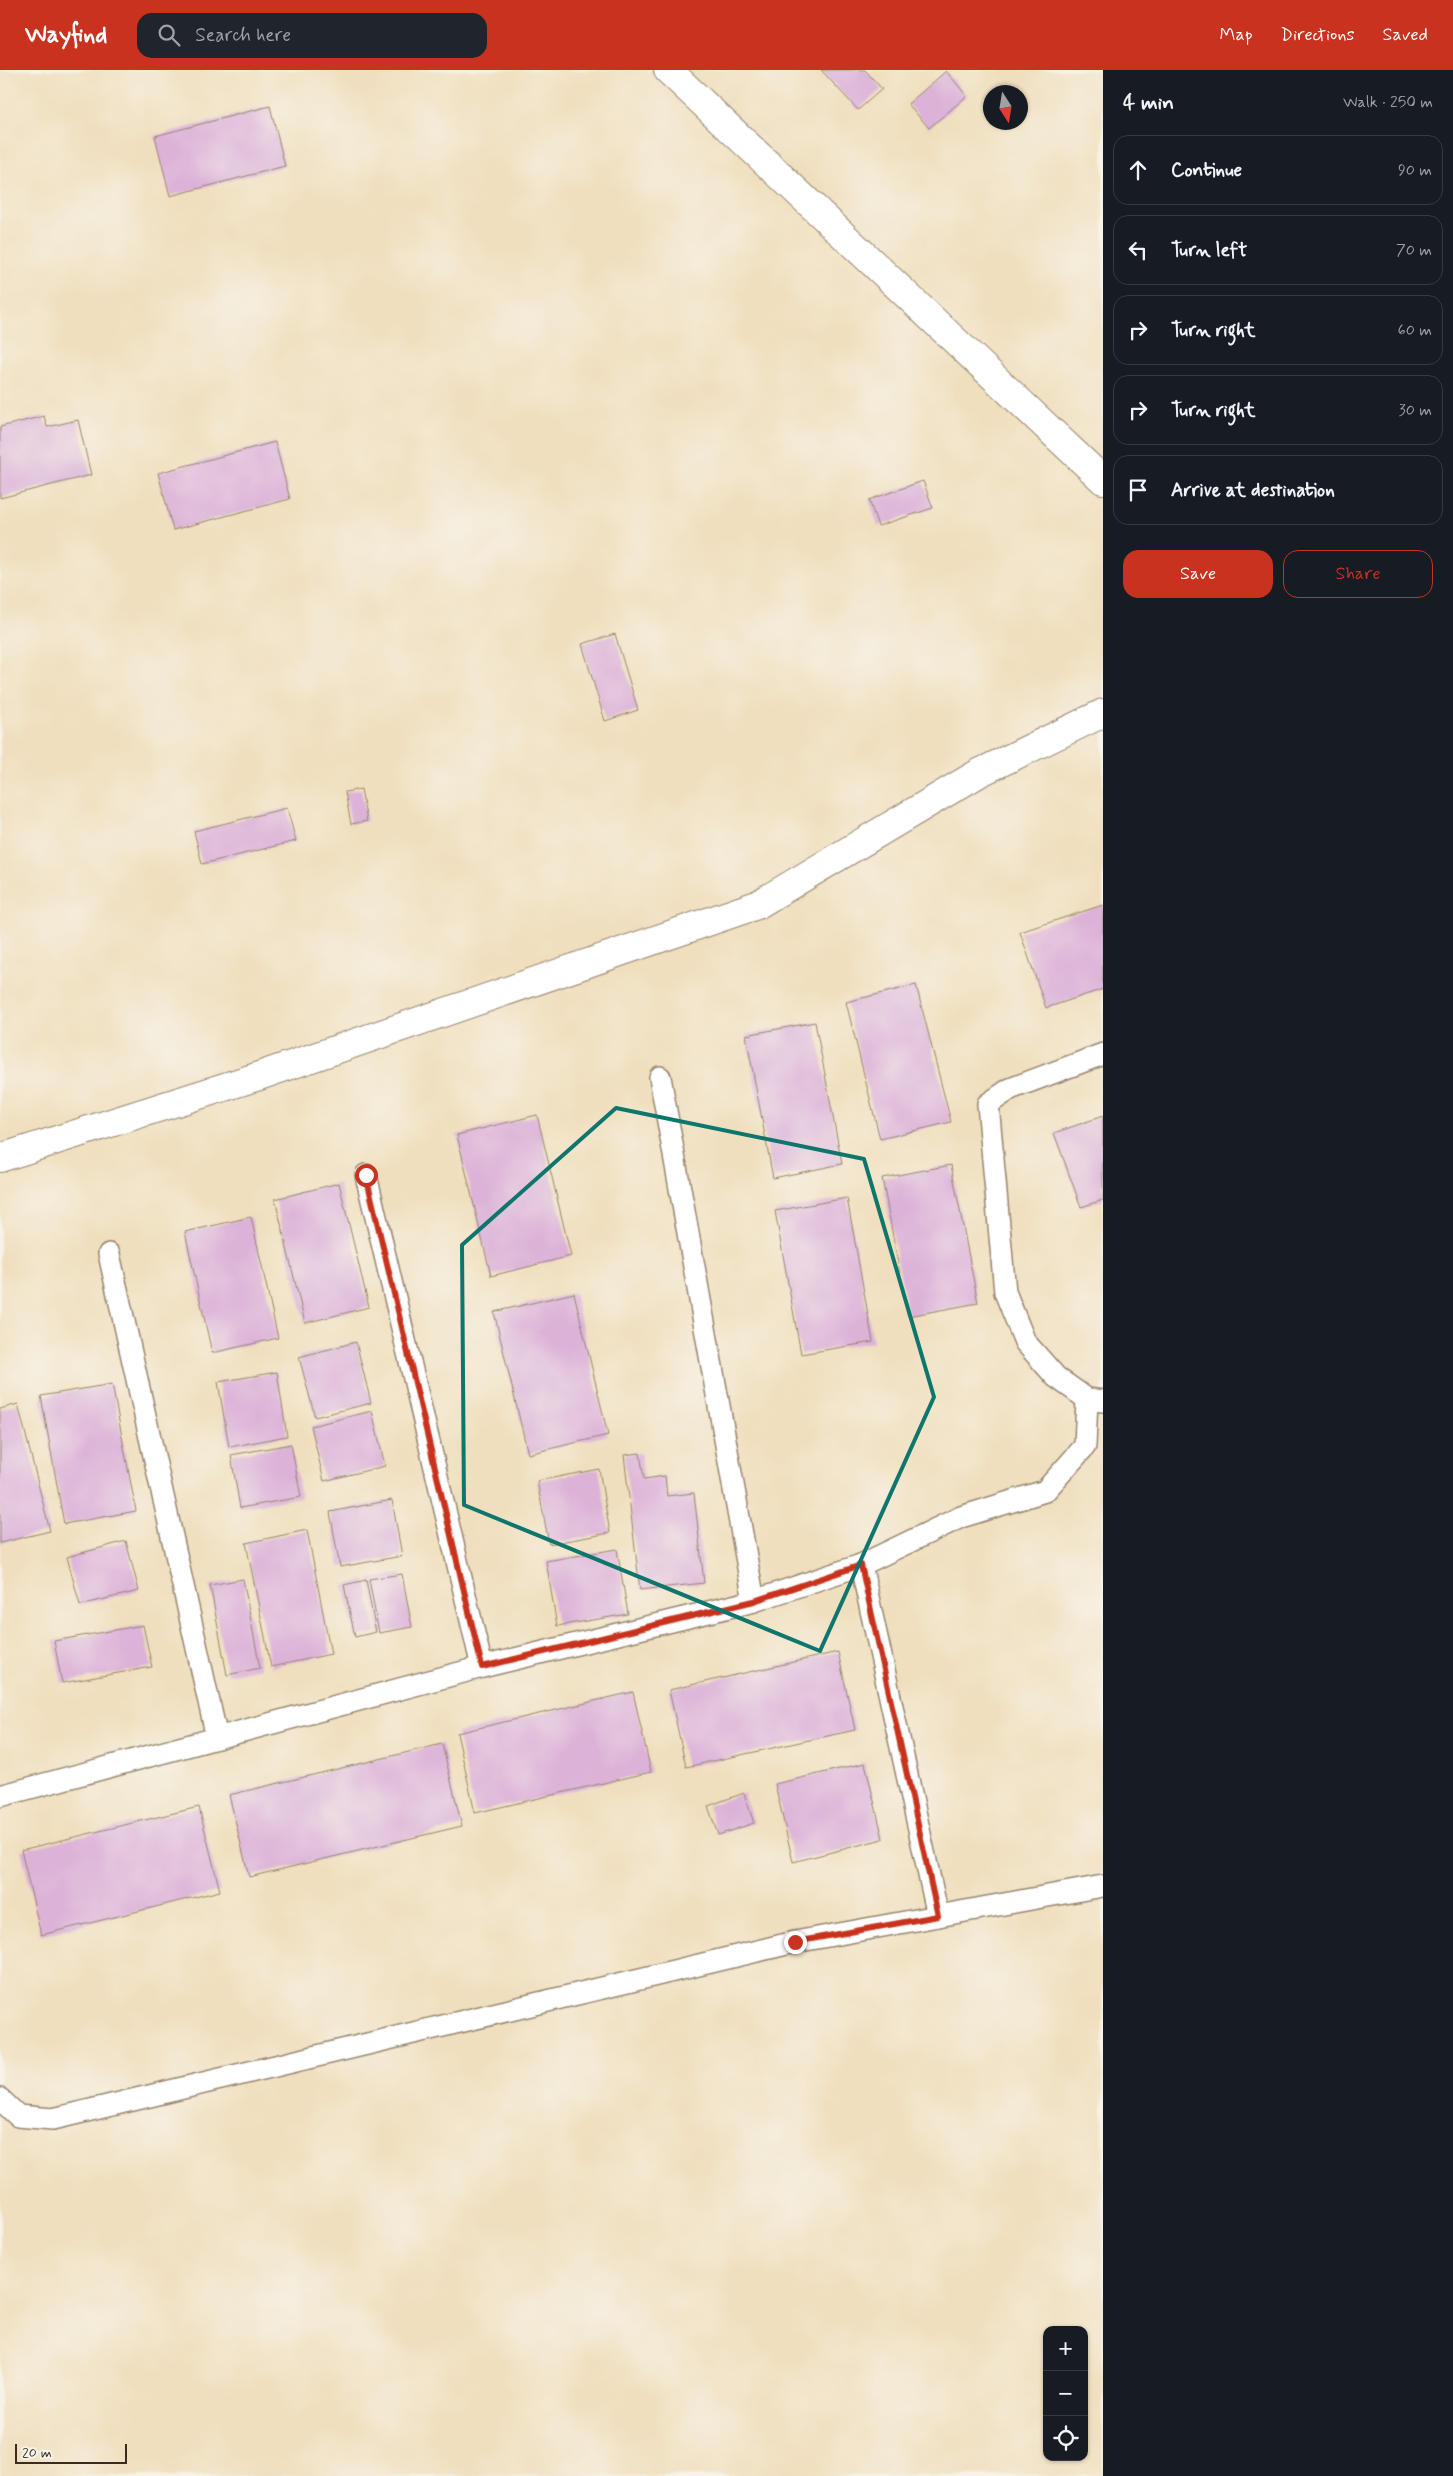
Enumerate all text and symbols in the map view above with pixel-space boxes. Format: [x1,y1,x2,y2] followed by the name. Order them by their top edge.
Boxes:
[137,13,487,58] search box
[25,20,107,51] text: Wayfind
[155,21,183,49] icon: search
[195,23,291,48] text: Search here
[1220,23,1253,47] text: Map
[1281,23,1355,47] text: Directions
[1383,23,1428,47] text: Saved
[983,85,1028,130] north arrow
[1123,89,1174,117] text: 4 min
[1343,92,1433,113] text: Walk · 250 m
[1124,156,1152,184] icon: ahead
[1171,158,1242,183] text: Continue
[1398,160,1432,181] text: 90 m
[1124,236,1152,264] icon: left
[1171,238,1247,263] text: Turn left
[1396,240,1432,261] text: 70 m
[1124,316,1152,344] icon: right
[1171,318,1255,343] text: Turn right
[1398,320,1432,341] text: 60 m
[1124,396,1152,424] icon: right
[1171,398,1255,423] text: Turn right
[1399,400,1432,421] text: 30 m
[1124,476,1152,504] icon: arrive
[1171,478,1335,503] text: Arrive at destination
[1123,550,1273,598] button: Save
[1283,550,1433,598] button: Share
[355,1164,378,1187] route start
[784,1931,807,1954] route end
[1043,2326,1088,2461] map controls
[1043,2326,1088,2371] button: +
[1043,2371,1088,2416] button: −
[1043,2416,1088,2461] button: locate
[15,2441,128,2464] scale bar
[22,2444,52,2462] text: 20 m

